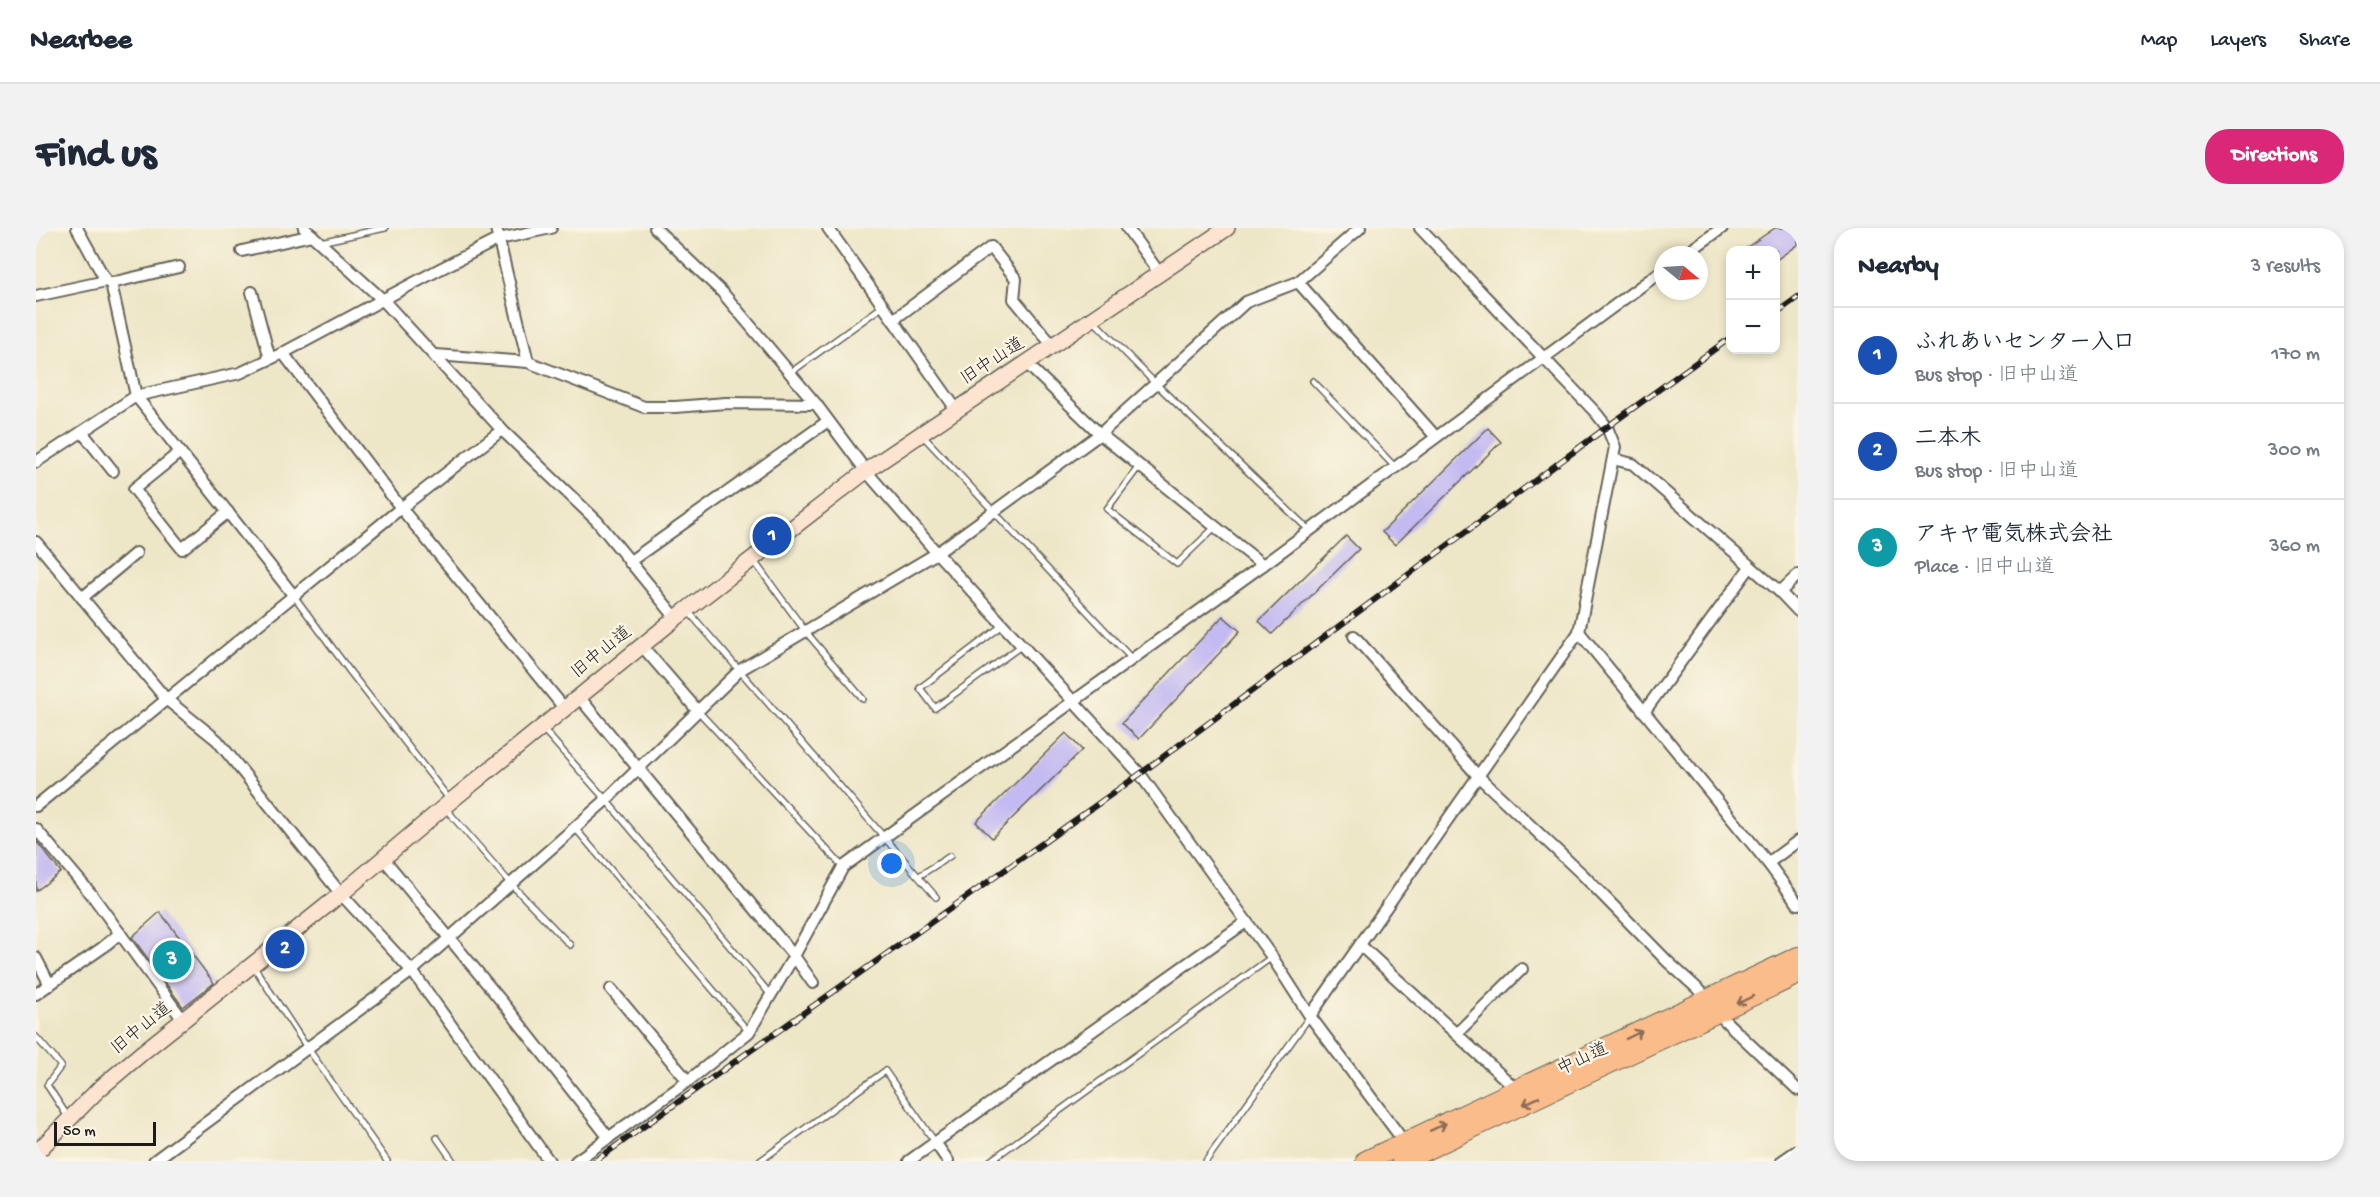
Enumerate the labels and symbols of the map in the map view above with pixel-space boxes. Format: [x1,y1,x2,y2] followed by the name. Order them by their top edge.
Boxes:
[1654,246,1708,300] north arrow
[957,333,1029,390] street label: 旧中山道
[752,514,792,558] pin: 1
[567,621,637,684] street label: 旧中山道
[877,849,906,878] your location
[266,926,304,972] pin: 2
[152,938,192,982] pin: 3
[1737,994,1755,1006] one-way arrow
[107,997,177,1060] street label: 旧中山道
[1624,1029,1642,1041] one-way arrow
[1554,1038,1612,1081] street label: 中山道
[1523,1095,1541,1107] one-way arrow
[54,1119,156,1146] scale bar
[1429,1121,1447,1133] one-way arrow

